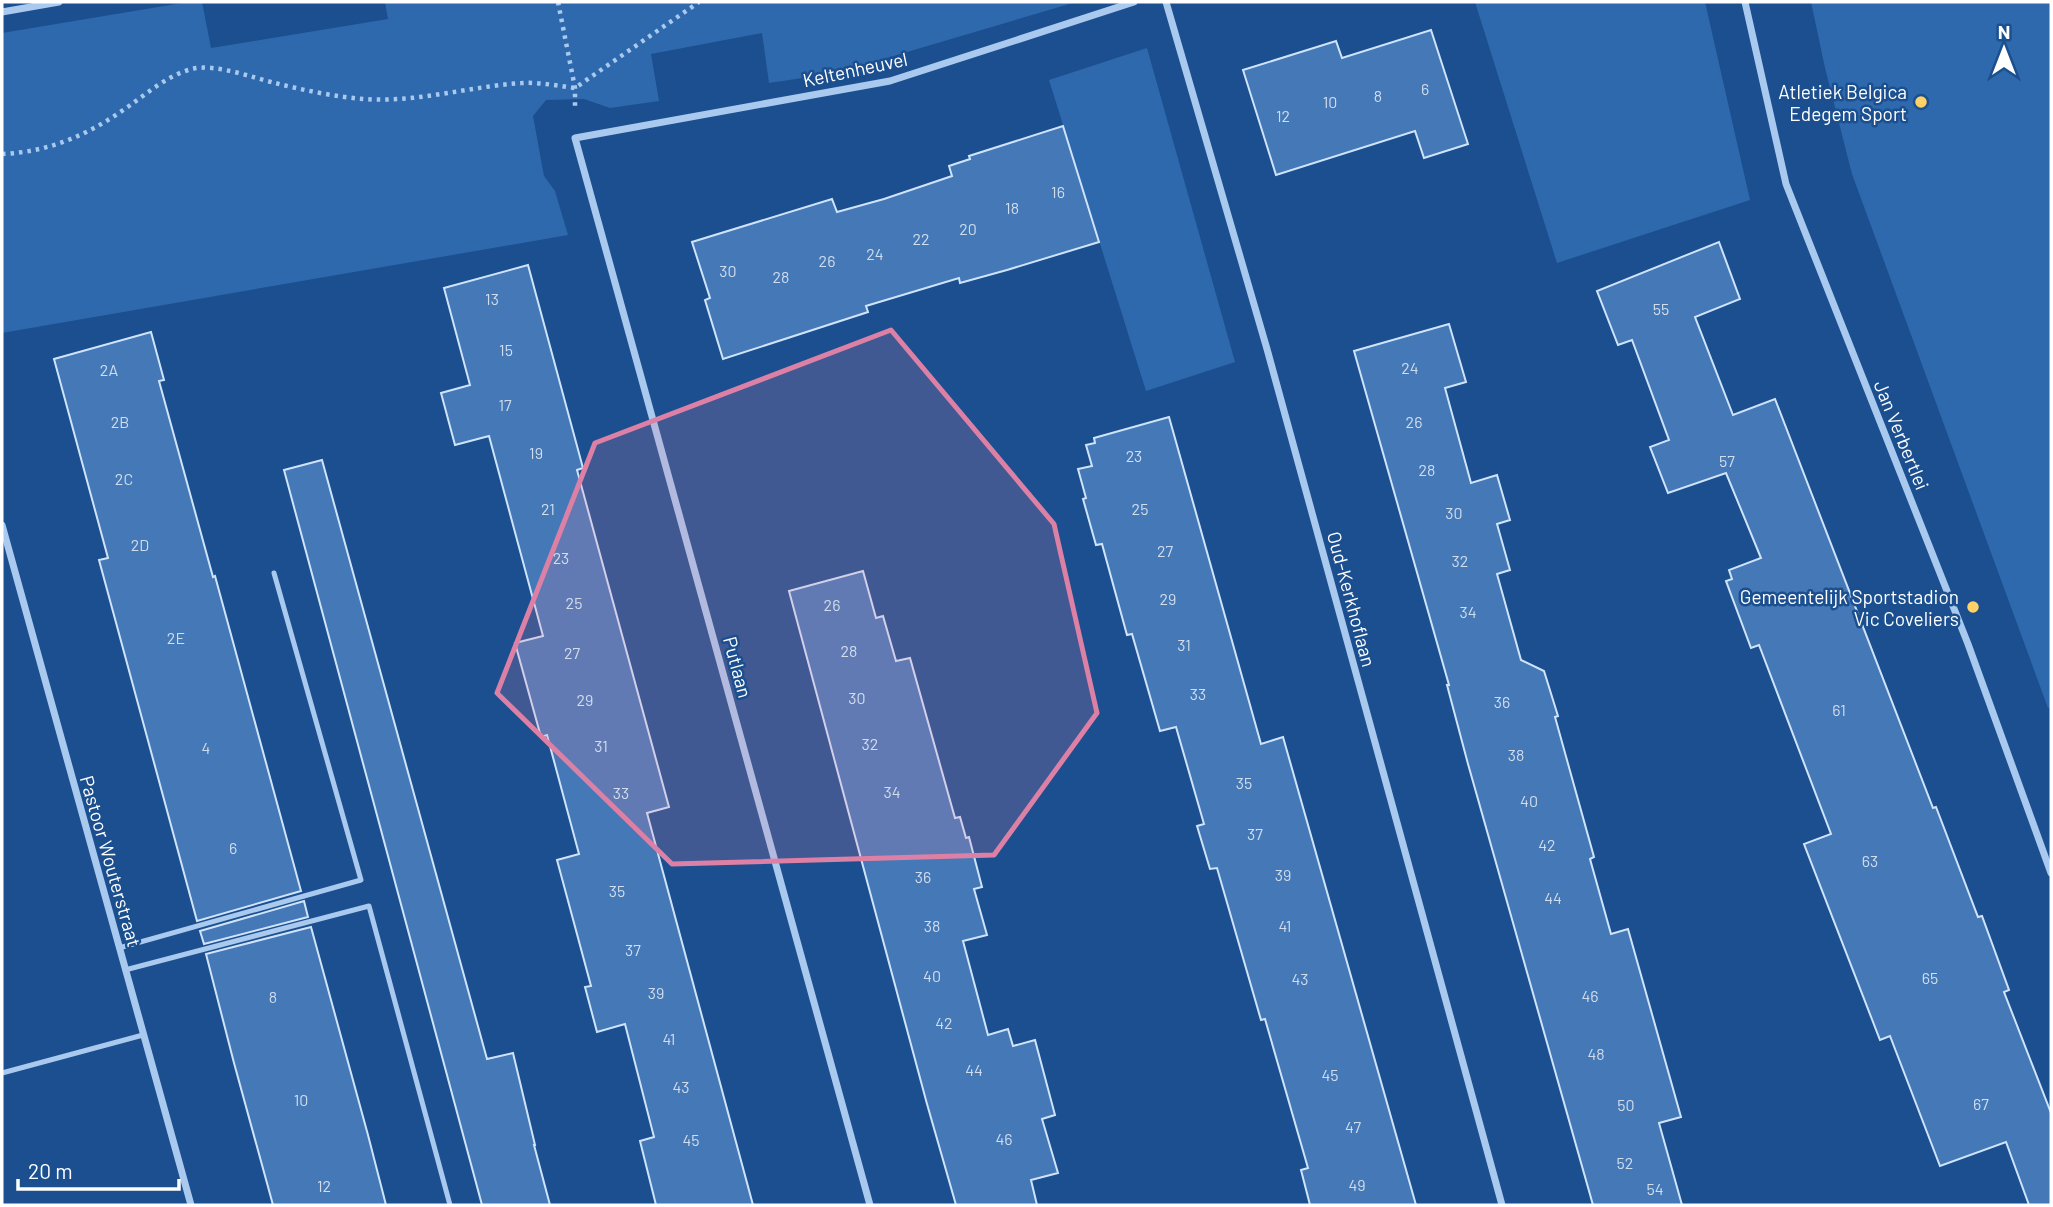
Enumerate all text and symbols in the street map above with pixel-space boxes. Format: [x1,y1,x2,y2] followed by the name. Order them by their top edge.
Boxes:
[1969,14,2039,84] north arrow
[1998,20,2010,43] text: N
[801,47,909,91] street label: Keltenheuvel
[1421,79,1429,98] house number: 6
[1778,80,1907,125] place label: Atletiek Belgica Edegem Sport
[1374,86,1382,105] house number: 8
[1323,92,1337,111] house number: 10
[1913,94,1929,110] marker: Atletiek Belgica Edegem Sport
[1276,106,1290,125] house number: 12
[1051,182,1065,201] house number: 16
[1005,198,1019,217] house number: 18
[959,219,977,238] house number: 20
[912,229,930,248] house number: 22
[866,244,884,263] house number: 24
[819,251,835,270] house number: 26
[719,261,737,280] house number: 30
[773,267,789,286] house number: 28
[485,289,499,308] house number: 13
[1653,299,1669,318] house number: 55
[499,340,513,359] house number: 15
[1401,358,1419,377] house number: 24
[100,360,118,379] house number: 2A
[1870,377,1934,493] street label: Jan Verbertlei
[498,395,512,414] house number: 17
[111,412,129,431] house number: 2B
[1406,412,1422,431] house number: 26
[529,443,543,462] house number: 19
[1126,446,1142,465] house number: 23
[1719,451,1735,470] house number: 57
[1419,460,1435,479] house number: 28
[115,469,133,488] house number: 2C
[541,499,555,518] house number: 21
[1132,499,1148,518] house number: 25
[1445,503,1463,522] house number: 30
[1323,529,1381,669] street label: Oud-Kerkhoflaan
[131,535,149,554] house number: 2D
[1157,541,1173,560] house number: 27
[553,548,569,567] house number: 23
[1452,551,1468,570] house number: 32
[1740,585,1959,630] place label: Gemeentelijk Sportstadion Vic Coveliers
[1160,589,1176,608] house number: 29
[566,593,582,612] house number: 25
[824,595,840,614] house number: 26
[1965,599,1981,615] marker: Gemeentelijk Sportstadion Vic Coveliers
[1459,602,1477,621] house number: 34
[167,628,185,647] house number: 2E
[719,634,757,700] street label: Putlaan
[1177,635,1191,654] house number: 31
[841,641,857,660] house number: 28
[564,643,580,662] house number: 27
[1190,684,1206,703] house number: 33
[848,688,866,707] house number: 30
[577,690,593,709] house number: 29
[1494,692,1510,711] house number: 36
[1832,700,1846,719] house number: 61
[862,734,878,753] house number: 32
[594,736,608,755] house number: 31
[202,738,210,757] house number: 4
[1508,745,1524,764] house number: 38
[76,773,146,949] street label: Pastoor Wouterstraat
[1236,773,1252,792] house number: 35
[883,782,901,801] house number: 34
[613,783,629,802] house number: 33
[1520,791,1538,810] house number: 40
[1247,824,1263,843] house number: 37
[1538,835,1556,854] house number: 42
[229,838,237,857] house number: 6
[1862,851,1878,870] house number: 63
[1275,865,1291,884] house number: 39
[915,867,931,886] house number: 36
[609,881,625,900] house number: 35
[1544,888,1562,907] house number: 44
[924,916,940,935] house number: 38
[1279,916,1291,935] house number: 41
[625,940,641,959] house number: 37
[923,966,941,985] house number: 40
[1922,968,1938,987] house number: 65
[1291,969,1309,988] house number: 43
[648,983,664,1002] house number: 39
[1581,986,1599,1005] house number: 46
[269,987,277,1006] house number: 8
[935,1013,953,1032] house number: 42
[663,1029,675,1048] house number: 41
[1587,1044,1605,1063] house number: 48
[965,1060,983,1079] house number: 44
[1321,1065,1339,1084] house number: 45
[672,1077,690,1096] house number: 43
[294,1090,308,1109] house number: 10
[1973,1094,1989,1113] house number: 67
[1617,1095,1635,1114] house number: 50
[1345,1117,1361,1136] house number: 47
[995,1129,1013,1148] house number: 46
[682,1130,700,1149] house number: 45
[18,1148,178,1192] scale bar
[1617,1153,1633,1172] house number: 52
[28,1158,73,1183] text: 20 m
[1348,1175,1366,1194] house number: 49
[317,1176,331,1195] house number: 12
[1646,1179,1664,1198] house number: 54

